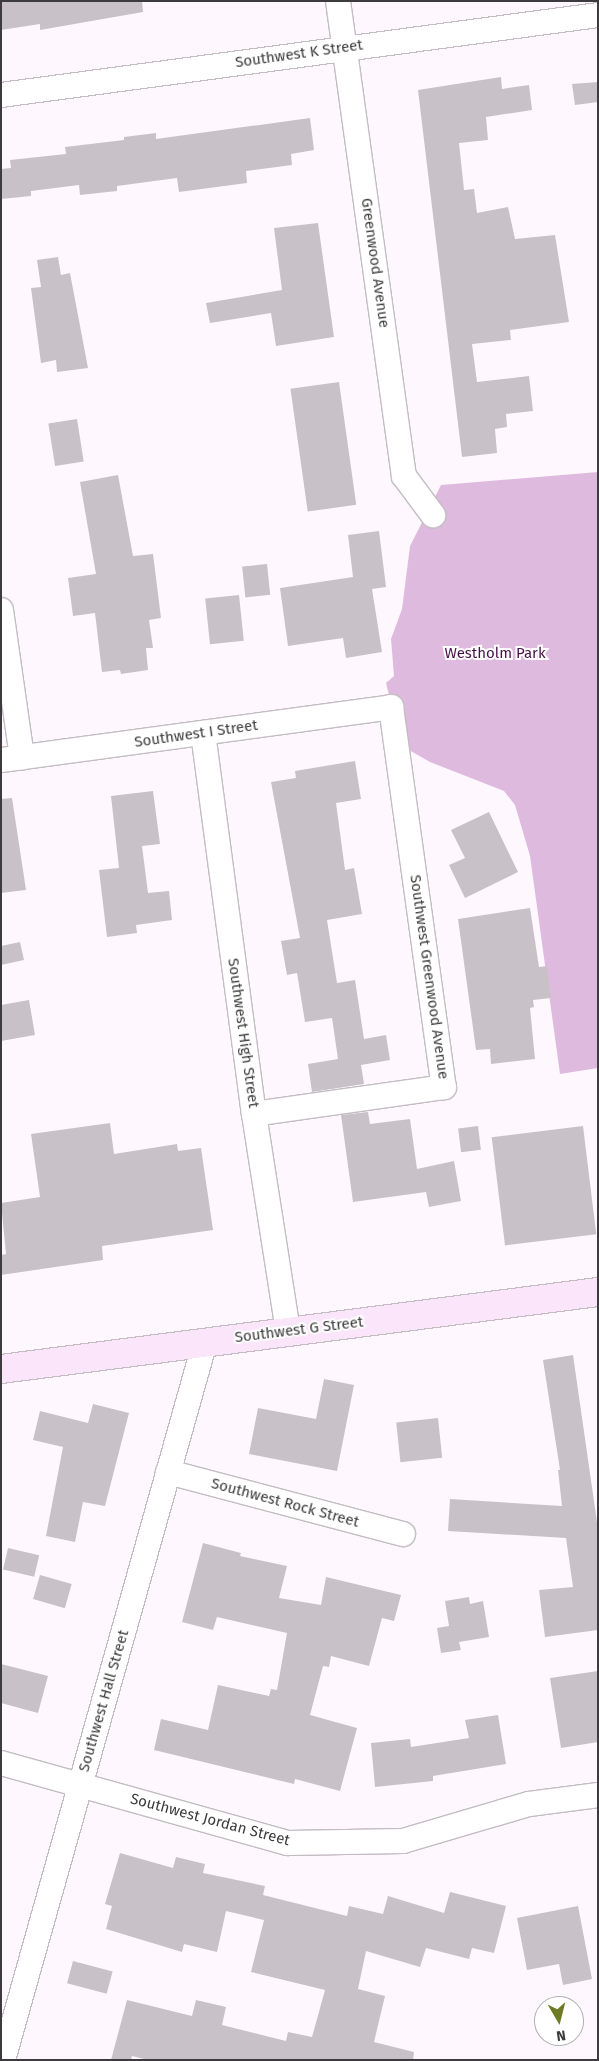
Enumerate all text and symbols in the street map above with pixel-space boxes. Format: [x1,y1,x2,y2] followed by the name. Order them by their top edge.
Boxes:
[234,36,364,72] street label: Southwest K Street
[357,197,393,329] street label: Greenwood Avenue
[444,645,546,663] park label: Westholm Park
[133,716,259,752] street label: Southwest I Street
[406,874,452,1080] street label: Southwest Greenwood Avenue
[224,957,262,1109] street label: Southwest High Street
[234,1313,364,1347] street label: Southwest G Street
[209,1475,361,1531] street label: Southwest Rock Street
[75,1628,133,1774] street label: Southwest Hall Street
[128,1790,292,1850] street label: Southwest Jordan Street
[534,1996,584,2046] north arrow
[555,2026,567,2044] text: N

